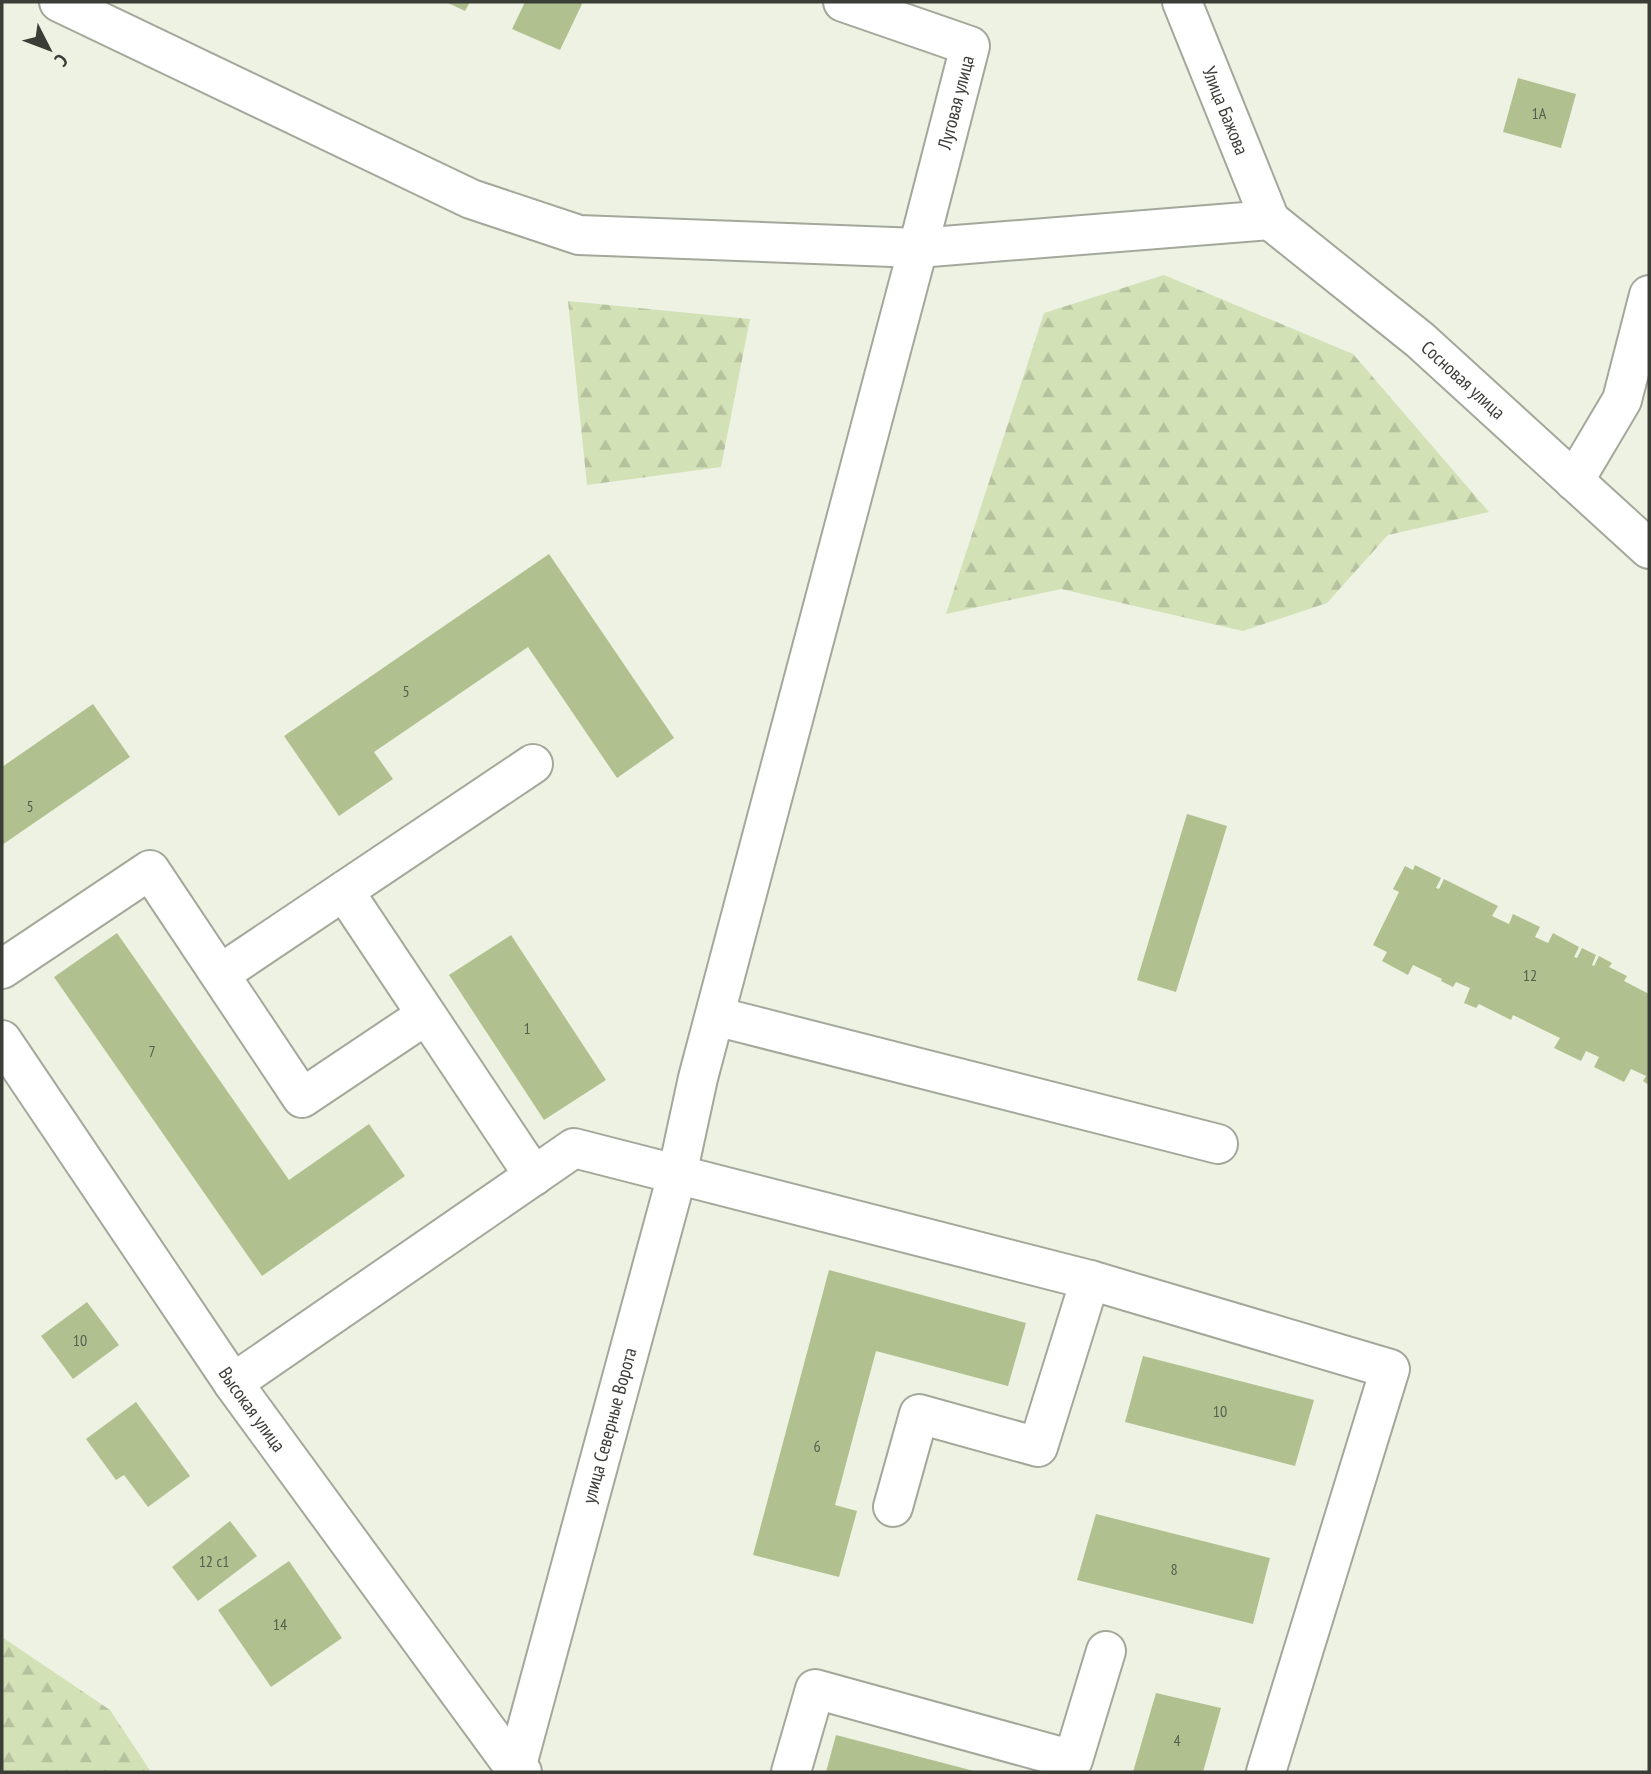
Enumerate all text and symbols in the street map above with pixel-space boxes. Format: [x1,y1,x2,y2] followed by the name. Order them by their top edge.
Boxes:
[14,14,84,84] north arrow
[50,49,73,72] text: С
[932,53,979,153] street label: Луговая улица
[1197,63,1254,158] street label: Улица Бажова
[1532,103,1547,123] house number: 1А
[1416,335,1510,424] street label: Сосновая улица
[402,681,410,701] house number: 5
[26,796,34,816] house number: 5
[1523,965,1537,985] house number: 12
[523,1018,531,1038] house number: 1
[148,1041,156,1061] house number: 7
[73,1330,87,1350] house number: 10
[576,1345,642,1506] street label: улица Северные Ворота
[213,1362,291,1456] street label: Высокая улица
[1213,1401,1227,1421] house number: 10
[813,1436,821,1456] house number: 6
[199,1551,229,1571] house number: 12 с1
[1170,1559,1178,1579] house number: 8
[273,1614,287,1634] house number: 14
[1173,1730,1181,1750] house number: 4

